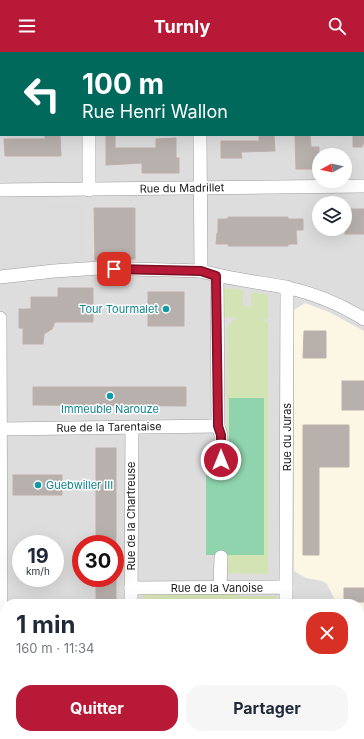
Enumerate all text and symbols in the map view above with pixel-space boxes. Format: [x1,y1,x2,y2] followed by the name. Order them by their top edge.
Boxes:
[16,15,38,37] icon: menu
[326,15,348,37] icon: search
[154,16,210,37] text: Turnly
[82,67,164,101] text: 100 m
[16,68,68,120] icon: left
[82,101,228,122] text: Rue Henri Wallon
[312,148,352,188] north arrow
[312,148,352,236] map controls
[140,180,225,196] street label: Rue du Madrillet
[312,196,352,236] button: layers
[97,252,131,286] pin
[103,258,125,280] icon: arrive
[79,302,158,316] place label: Tour Tourmalet
[161,304,171,314] marker: Tour Tourmalet
[105,391,115,401] marker: Immeuble Narouze
[61,402,159,416] place label: Immeuble Narouze
[280,403,294,471] street label: Rue du Juras
[56,419,162,435] street label: Rue de la Tarentaise
[200,439,242,481] position arrow
[124,462,138,571] street label: Rue de la Chartreuse
[46,478,113,492] place label: Guebwiller III
[33,480,43,490] marker: Guebwiller III
[72,535,124,587] speed limit sign: 30
[27,544,49,568] text: 19
[26,565,50,577] text: km/h
[171,581,263,595] street label: Rue de la Vanoise
[16,610,75,639] text: 1 min
[306,612,348,654] button: close
[16,640,94,656] text: 160 m · 11:34
[16,685,178,731] button: Quitter
[186,685,348,731] button: Partager

